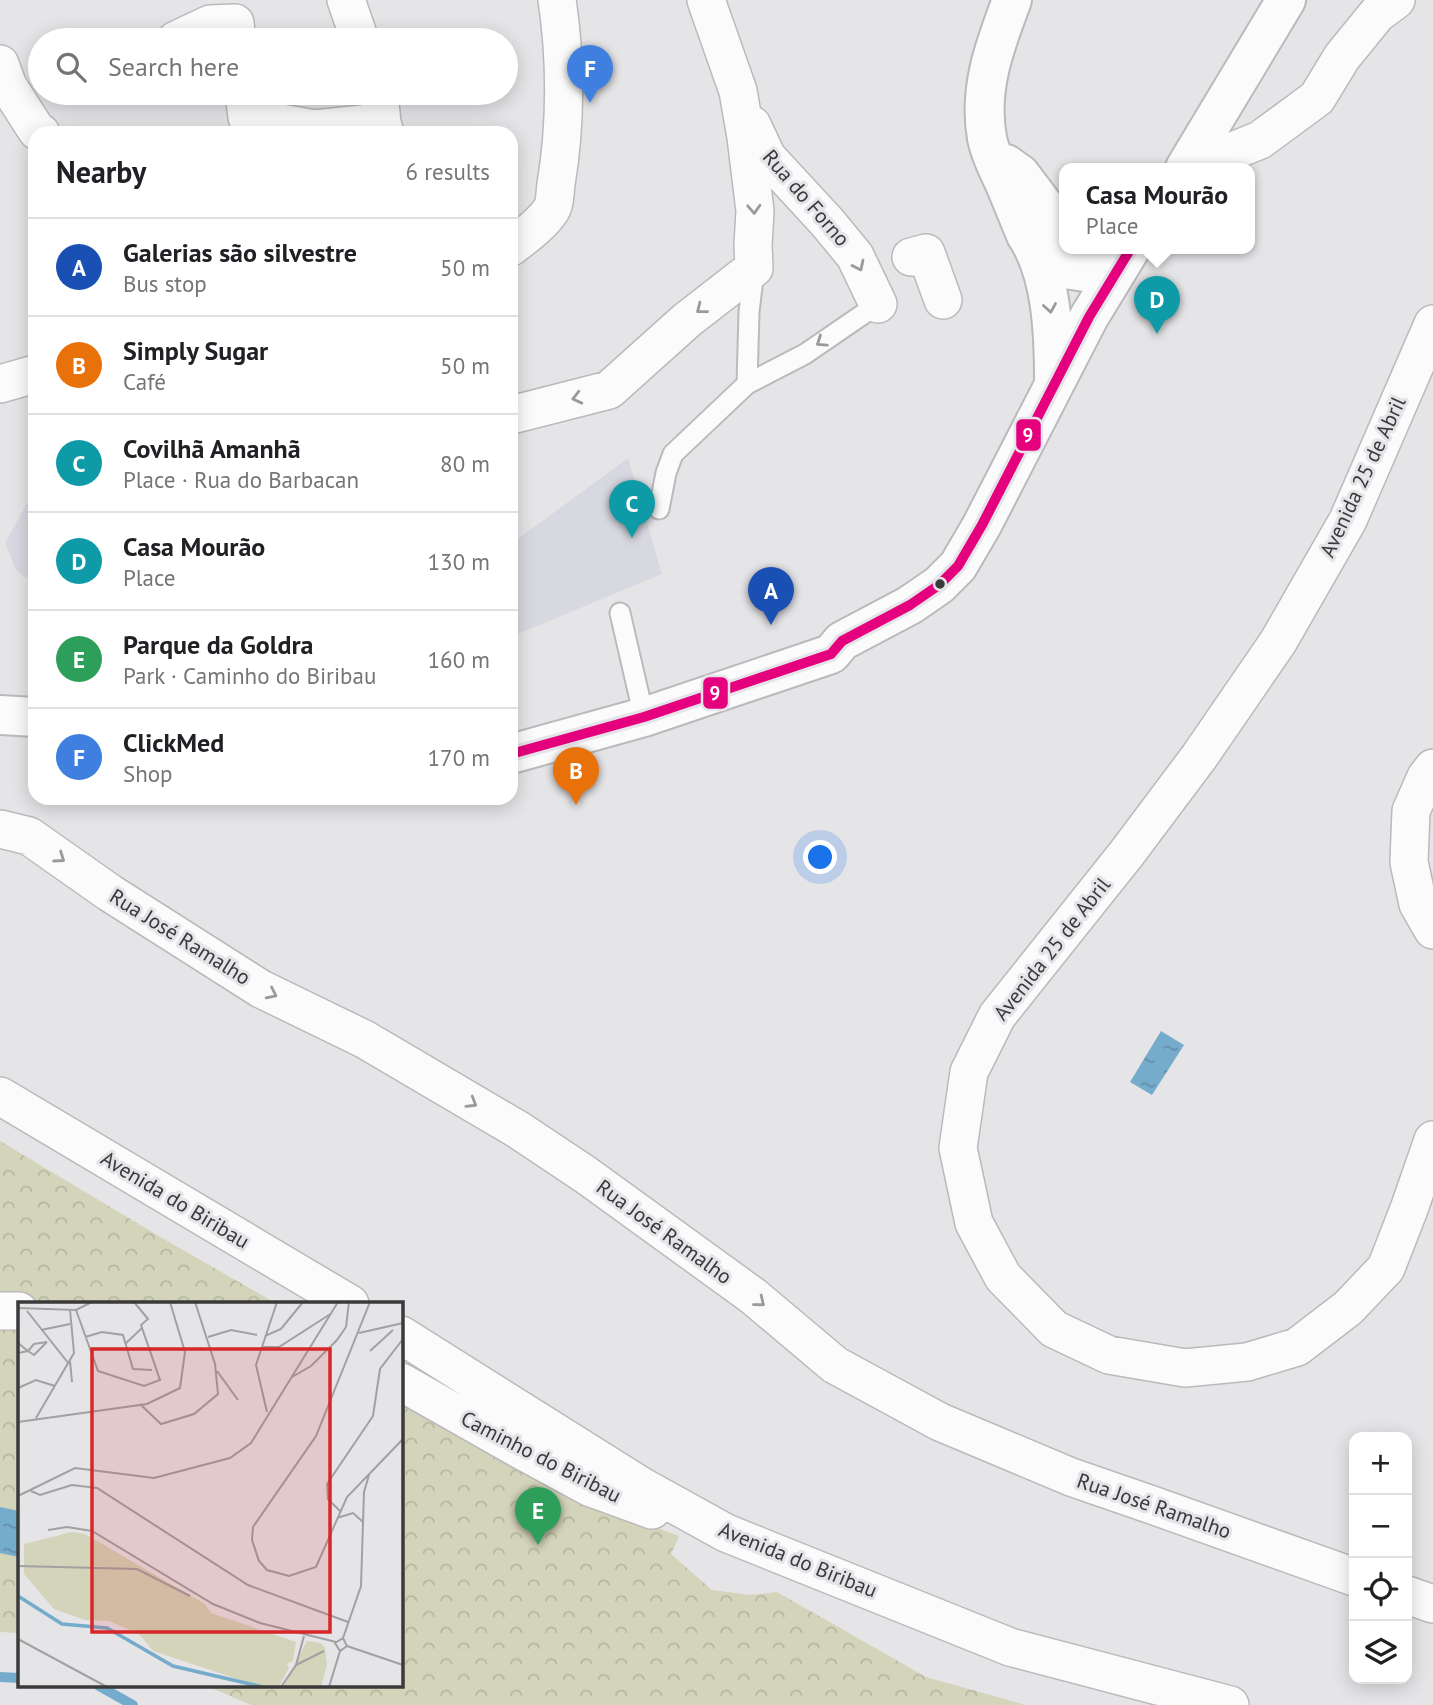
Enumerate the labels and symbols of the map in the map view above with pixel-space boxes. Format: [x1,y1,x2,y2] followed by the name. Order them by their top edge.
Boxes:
[567,45,613,103] pin: F
[757,144,856,252] street label: Rua do Forno
[746,203,761,214] one-way arrow
[851,259,865,271] one-way arrow
[1134,276,1180,334] pin: D
[696,301,708,314] one-way arrow
[1042,302,1057,314] one-way arrow
[816,334,829,346] one-way arrow
[571,390,583,404] one-way arrow
[1313,392,1412,562] street label: Avenida 25 de Abril
[1015,418,1042,452] line badge: 9
[1023,423,1033,447] text: 9
[609,480,655,538] pin: C
[748,567,794,625] pin: A
[933,577,947,591] unlabelled marker
[702,676,729,710] line badge: 9
[710,681,720,705] text: 9
[553,747,599,805] pin: B
[803,840,837,874] your location
[52,850,65,862] one-way arrow
[987,872,1116,1026] street label: Avenida 25 de Abril
[105,882,256,991] street label: Rua José Ramalho
[265,986,277,1000] one-way arrow
[464,1094,477,1107] one-way arrow
[96,1145,254,1255] street label: Avenida do Biribau
[591,1173,737,1290] street label: Rua José Ramalho
[752,1293,764,1306] one-way arrow
[18,1302,402,1688] inset map
[456,1404,626,1509] street label: Caminho do Biribau
[1074,1467,1235,1545] street label: Rua José Ramalho
[515,1487,561,1545] pin: E
[715,1515,881,1604] street label: Avenida do Biribau

